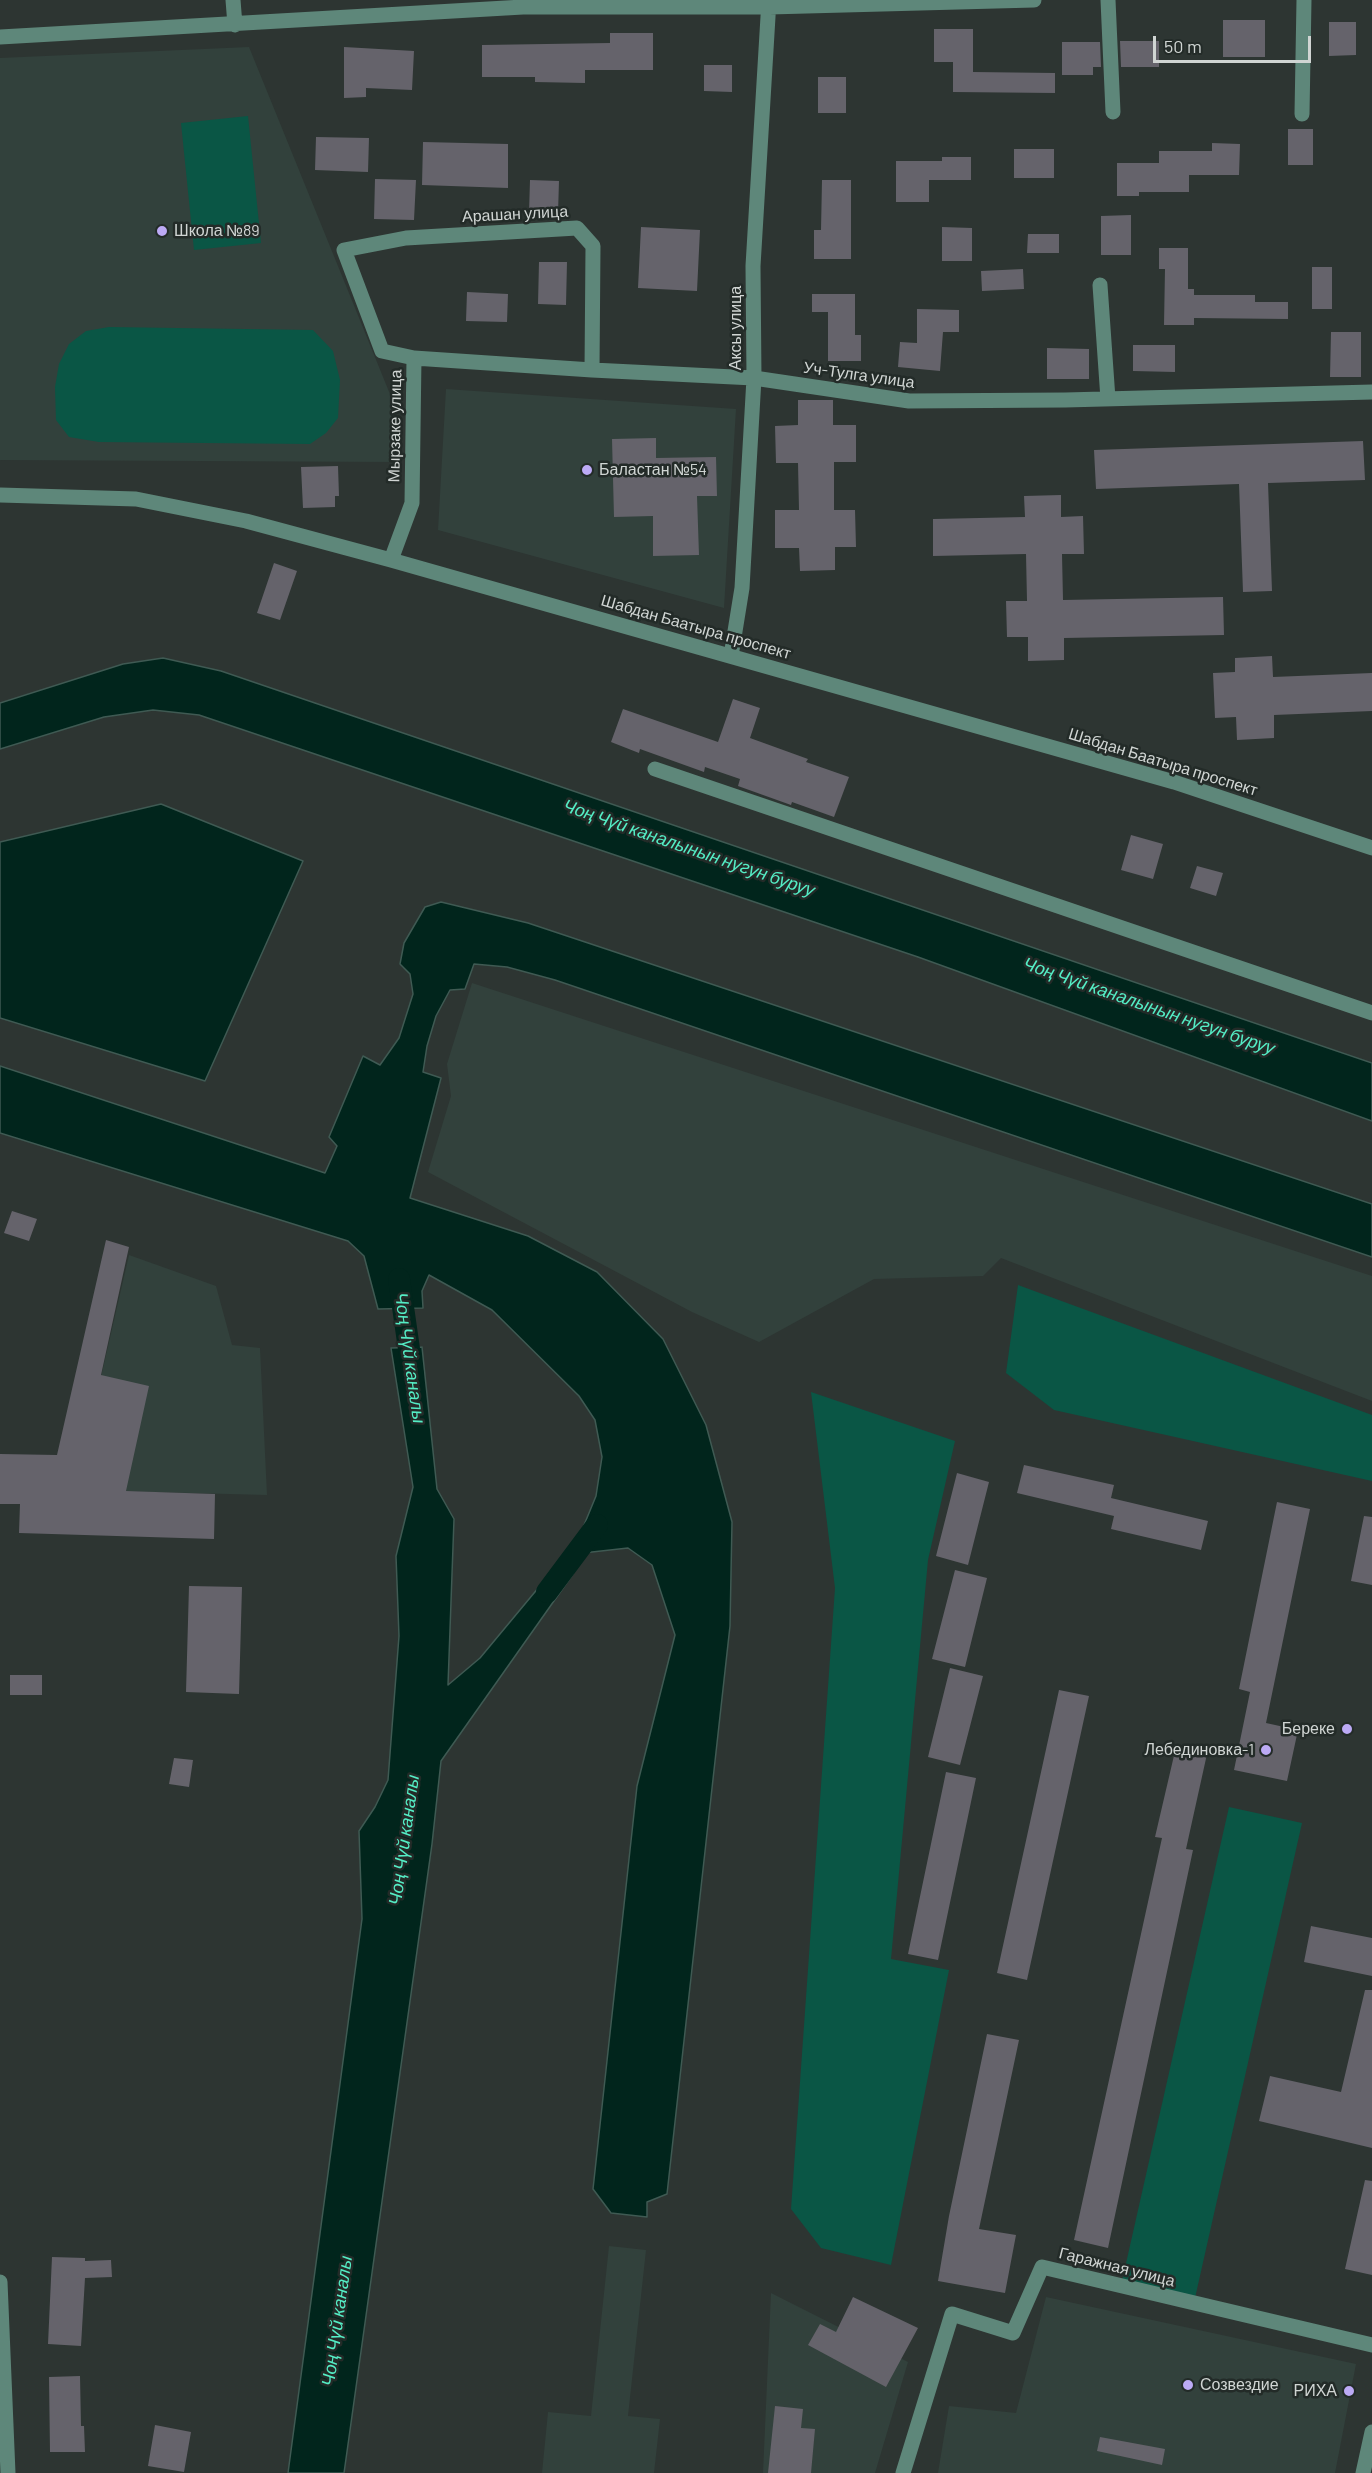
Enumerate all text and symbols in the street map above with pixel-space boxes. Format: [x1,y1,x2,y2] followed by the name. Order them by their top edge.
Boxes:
[1156,24,1314,62] scale bar
[1164,35,1202,57] text: 50 m
[461,202,569,226] street label: Арашан улица
[174,221,260,241] place label: Школа №89
[155,224,169,238] marker: Школа №89
[726,286,746,370] street label: Аксы улица
[802,358,916,392] street label: Уч-Тулга улица
[384,369,406,483] street label: Мырзаке улица
[599,460,707,480] place label: Баластан №54
[580,463,594,477] marker: Баластан №54
[599,591,793,663] street label: Шабдан Баатыра проспект
[1066,724,1260,800] street label: Шабдан Баатыра проспект
[560,795,818,901] water label: Чоң Чүй каналынын нугун буруу
[1020,953,1278,1059] water label: Чоң Чүй каналынын нугун буруу
[390,1291,430,1425] water label: Чоң Чүй каналы
[1282,1719,1335,1739] place label: Береке
[1340,1722,1354,1736] marker: Береке
[1145,1740,1254,1760] place label: Лебединовка-1
[1259,1743,1273,1757] marker: Лебединовка-1
[384,1773,424,1907] water label: Чоң Чүй каналы
[1057,2243,1177,2291] street label: Гаражная улица
[317,2254,357,2388] water label: Чоң Чүй каналы
[1200,2375,1279,2395] place label: Созвездие
[1181,2378,1195,2392] marker: Созвездие
[1293,2381,1337,2401] place label: РИХА
[1342,2384,1356,2398] marker: РИХА

